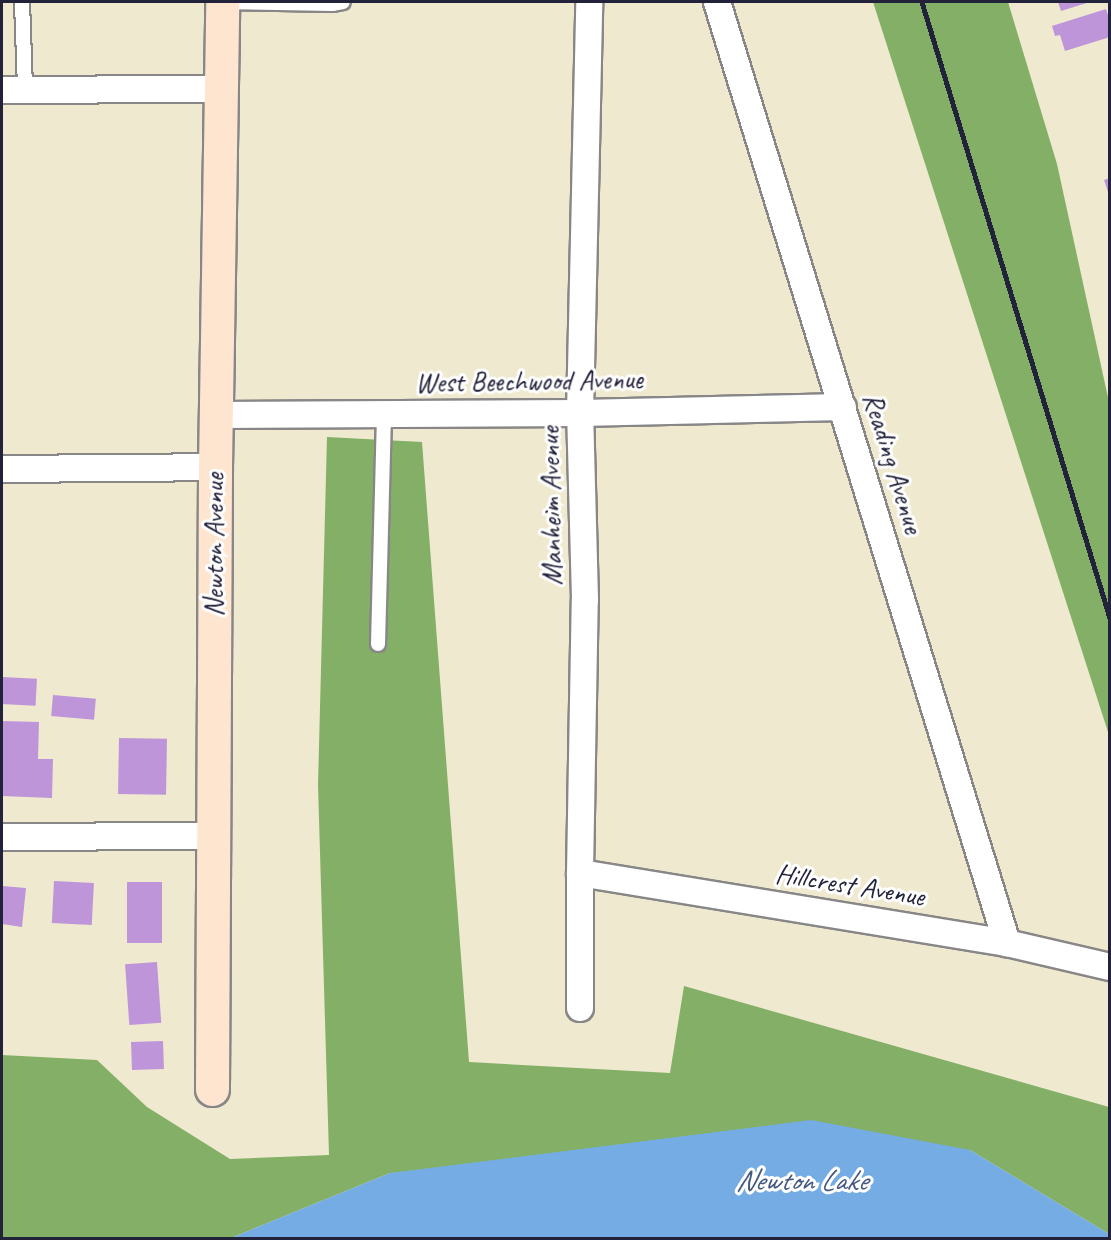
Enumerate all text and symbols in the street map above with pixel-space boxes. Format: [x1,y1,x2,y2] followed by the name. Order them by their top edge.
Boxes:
[415,362,643,400] street label: West Beechwood Avenue
[856,389,930,537] street label: Reading Avenue
[533,426,569,586] street label: Manheim Avenue
[197,473,231,617] street label: Newton Avenue
[773,857,927,913] street label: Hillcrest Avenue
[735,1162,867,1198] water label: Newton Lake

